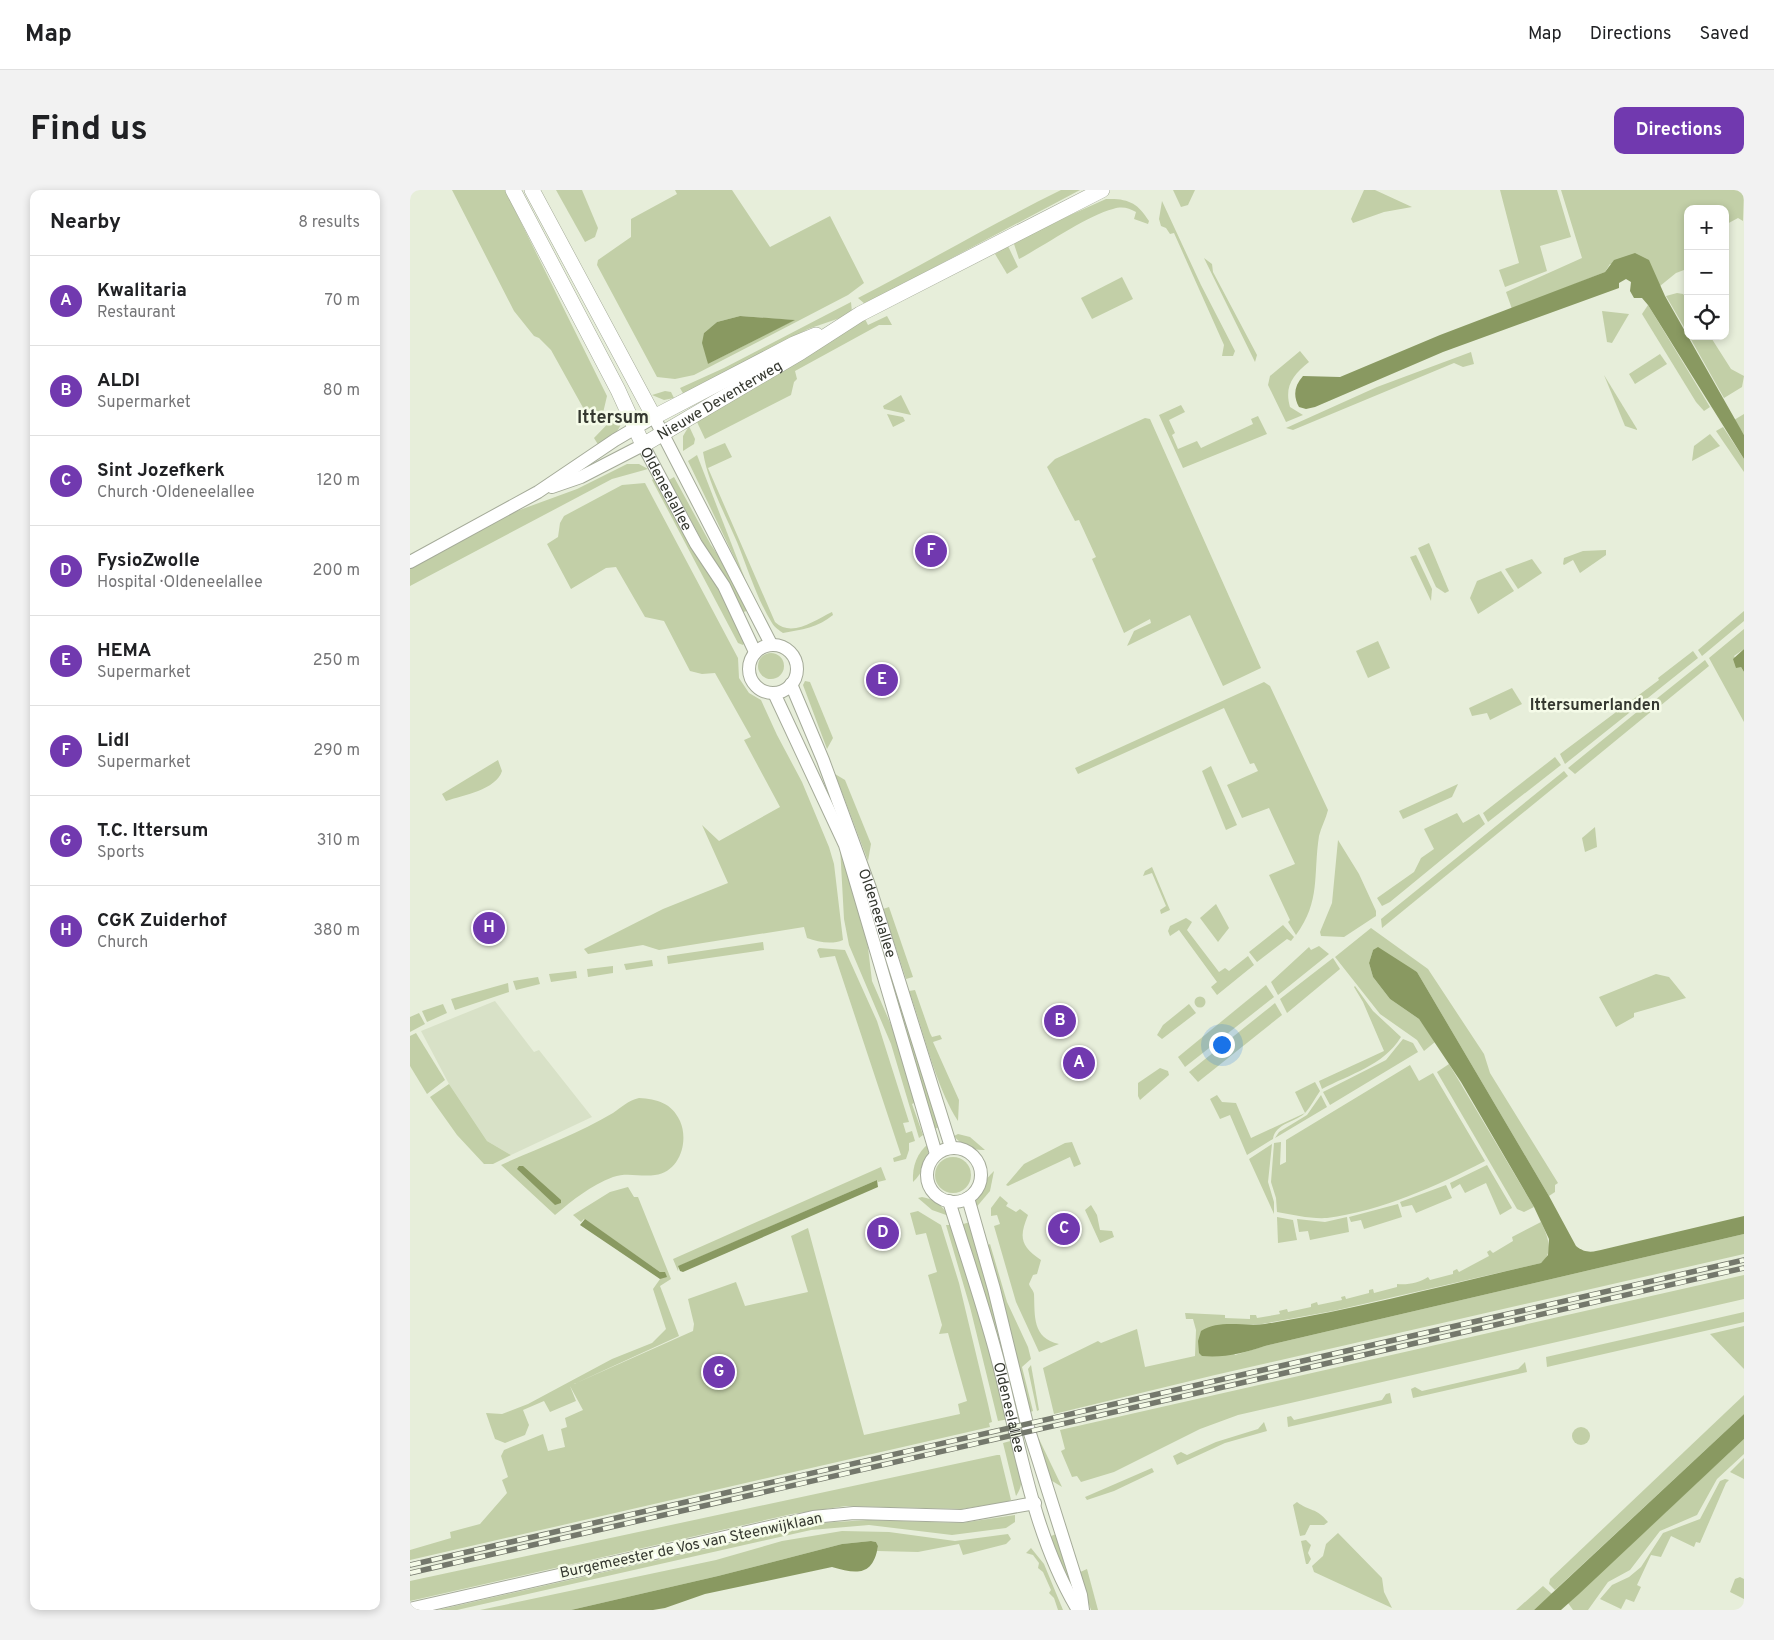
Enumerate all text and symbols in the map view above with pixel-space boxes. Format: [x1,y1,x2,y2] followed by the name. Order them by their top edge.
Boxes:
[25,20,72,50] text: Map
[1528,23,1562,46] text: Map
[1590,23,1672,46] text: Directions
[1700,23,1749,46] text: Saved
[1614,107,1744,154] button: Directions
[30,108,148,152] text: Find us
[1684,205,1729,340] map controls
[1684,205,1729,250] button: +
[50,209,121,236] text: Nearby
[298,213,360,233] text: 8 results
[1684,250,1729,295] button: −
[97,279,187,303] text: Kwalitaria
[60,291,72,311] text: A
[325,291,360,311] text: 70 m
[1684,295,1729,340] button: locate
[97,303,176,323] text: Restaurant
[654,357,786,446] street label: Nieuwe Deventerweg
[97,369,140,393] text: ALDI
[60,381,72,401] text: B
[323,381,360,401] text: 80 m
[97,393,191,413] text: Supermarket
[577,407,649,430] district label: Ittersum
[635,444,695,535] street label: Oldeneelallee
[97,459,225,483] text: Sint Jozefkerk
[61,471,71,491] text: C
[317,471,360,491] text: 120 m
[97,483,255,503] text: Church · Oldeneelallee
[915,532,947,570] pin: F
[97,549,200,573] text: FysioZwolle
[60,561,72,581] text: D
[312,561,360,581] text: 200 m
[97,573,263,593] text: Hospital · Oldeneelallee
[97,639,151,663] text: HEMA
[61,651,71,671] text: E
[313,651,360,671] text: 250 m
[866,661,898,699] pin: E
[97,663,191,683] text: Supermarket
[1530,696,1660,716] district label: Ittersumerlanden
[97,729,130,753] text: Lidl
[61,741,71,761] text: F
[313,741,360,761] text: 290 m
[97,753,191,773] text: Supermarket
[97,819,208,843] text: T.C. Ittersum
[61,831,71,851] text: G
[317,831,360,851] text: 310 m
[97,843,145,863] text: Sports
[853,866,899,961] street label: Oldeneelallee
[97,909,227,933] text: CGK Zuiderhof
[473,909,505,947] pin: H
[60,921,72,941] text: H
[313,921,360,941] text: 380 m
[97,933,148,953] text: Church
[1044,1002,1076,1040] pin: B
[1209,1032,1235,1058] your location
[1063,1044,1095,1082] pin: A
[1048,1210,1080,1248] pin: C
[867,1214,899,1252] pin: D
[703,1353,735,1391] pin: G
[988,1360,1028,1455] street label: Oldeneelallee
[558,1509,824,1584] street label: Burgemeester de Vos van Steenwijklaan

